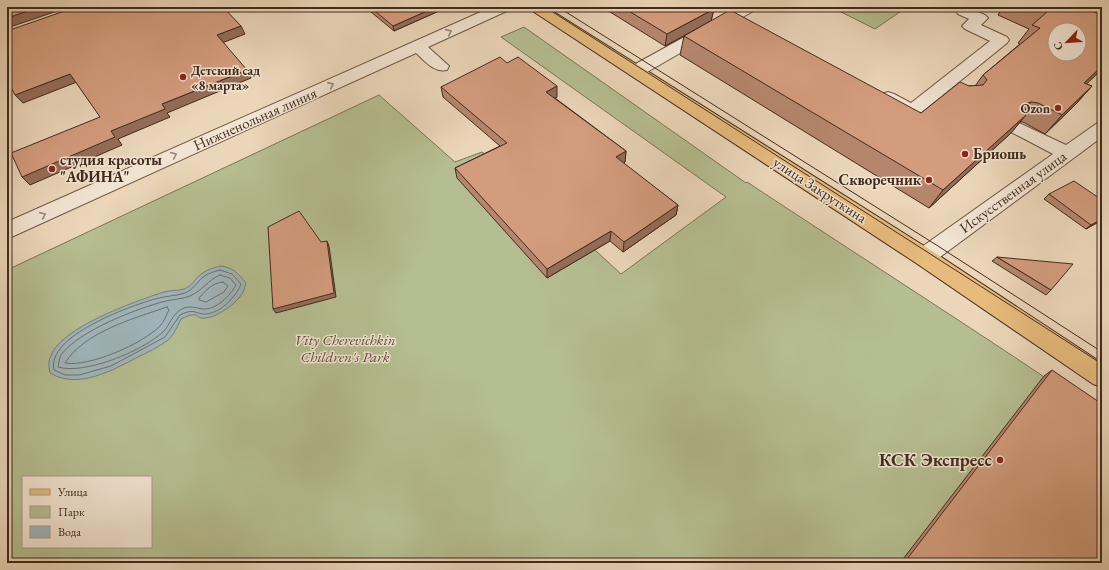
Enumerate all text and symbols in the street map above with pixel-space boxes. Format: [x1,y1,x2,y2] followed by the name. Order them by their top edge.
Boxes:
[1047,22,1087,62] north arrow
[446,28,453,36] one-way arrow
[1050,40,1066,53] text: С
[191,62,260,94] place label: Детский сад «8 марта»
[178,72,188,82] marker: Детский сад «8 марта»
[326,82,334,90] one-way arrow
[190,83,320,154] street label: Нижненольная линия
[1021,100,1051,117] place label: Ozon
[1053,103,1063,113] marker: Ozon
[973,144,1026,163] place label: Бриошь
[955,146,1070,237] street label: Искусственная улица
[960,149,970,159] marker: Бриошь
[60,150,162,186] place label: студия красоты "АФИНА"
[169,152,177,160] one-way arrow
[770,152,871,227] street label: улица Закруткина
[47,164,57,174] marker: студия красоты "АФИНА"
[839,170,922,189] place label: Скворечник
[924,175,934,185] marker: Скворечник
[39,211,46,219] one-way arrow
[294,330,396,366] park label: Vity Cherevichkin Children's Park
[879,448,993,471] place label: КСК Экспресс
[995,455,1005,465] marker: КСК Экспресс
[22,476,152,548] legend
[57,484,88,500] text: Улица
[58,504,85,520] text: Парк
[58,524,81,540] text: Вода

